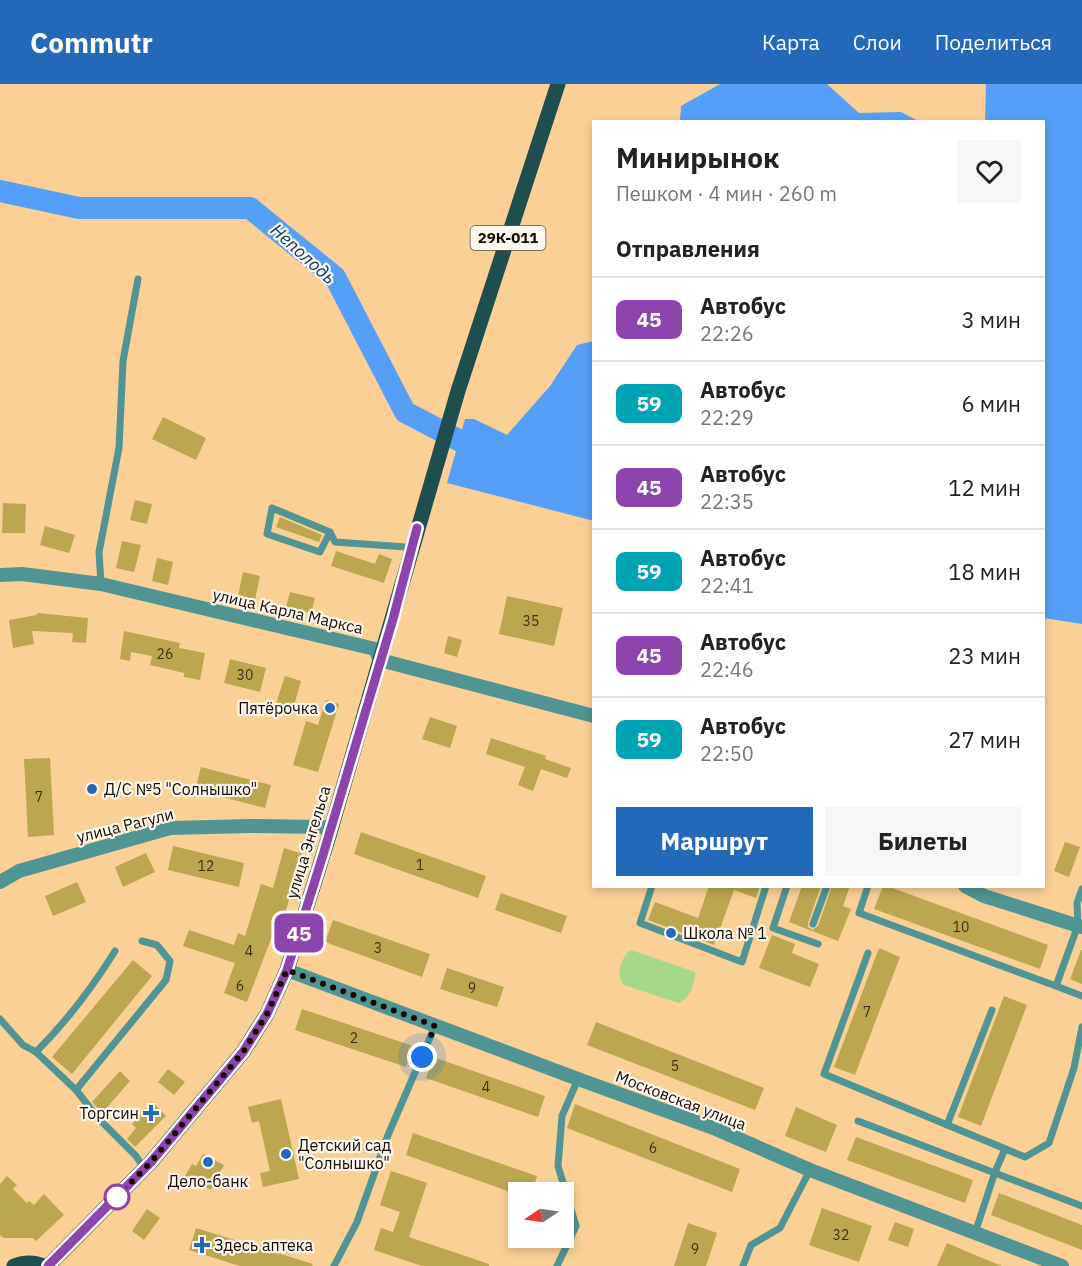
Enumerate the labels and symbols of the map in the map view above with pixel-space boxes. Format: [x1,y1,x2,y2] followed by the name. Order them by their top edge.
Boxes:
[266,218,341,289] water label: Неполодь
[470,226,546,250] road number: 29К-011
[211,584,366,638] street label: улица Карла Маркса
[523,612,539,630] house number: 35
[157,645,173,663] house number: 26
[237,666,253,684] house number: 30
[238,698,318,718] place label: Пятёрочка
[323,701,337,715] marker: Пятёрочка
[104,779,257,799] place label: Д/С №5 "Солнышко"
[85,782,99,796] marker: Д/С №5 "Солнышко"
[281,783,335,901] street label: улица Энгельса
[35,788,43,806] house number: 7
[74,803,176,847] street label: улица Рагули
[416,856,424,874] house number: 1
[198,857,214,875] house number: 12
[272,914,326,952] line badge: 45
[953,918,969,936] house number: 10
[683,923,767,943] place label: Школа № 1
[664,926,678,940] marker: Школа № 1
[374,939,382,957] house number: 3
[245,942,253,960] house number: 4
[236,977,244,995] house number: 6
[468,979,476,997] house number: 9
[863,1003,871,1021] house number: 7
[350,1029,358,1047] house number: 2
[407,1042,437,1072] your location
[671,1057,679,1075] house number: 5
[613,1066,750,1134] street label: Московская улица
[482,1078,490,1096] house number: 4
[79,1103,139,1123] place label: Торгсин
[144,1106,158,1120] marker: Торгсин
[298,1135,392,1173] place label: Детский сад "Солнышко"
[649,1139,657,1157] house number: 6
[279,1147,293,1161] marker: Детский сад "Солнышко"
[201,1155,215,1169] marker: Дело-банк
[168,1171,249,1191] place label: Дело-банк
[508,1182,574,1248] north arrow
[104,1184,130,1210] unlabelled marker
[833,1226,849,1244] house number: 32
[214,1235,313,1255] place label: Здесь аптека
[195,1238,209,1252] marker: Здесь аптека
[691,1240,699,1258] house number: 9

